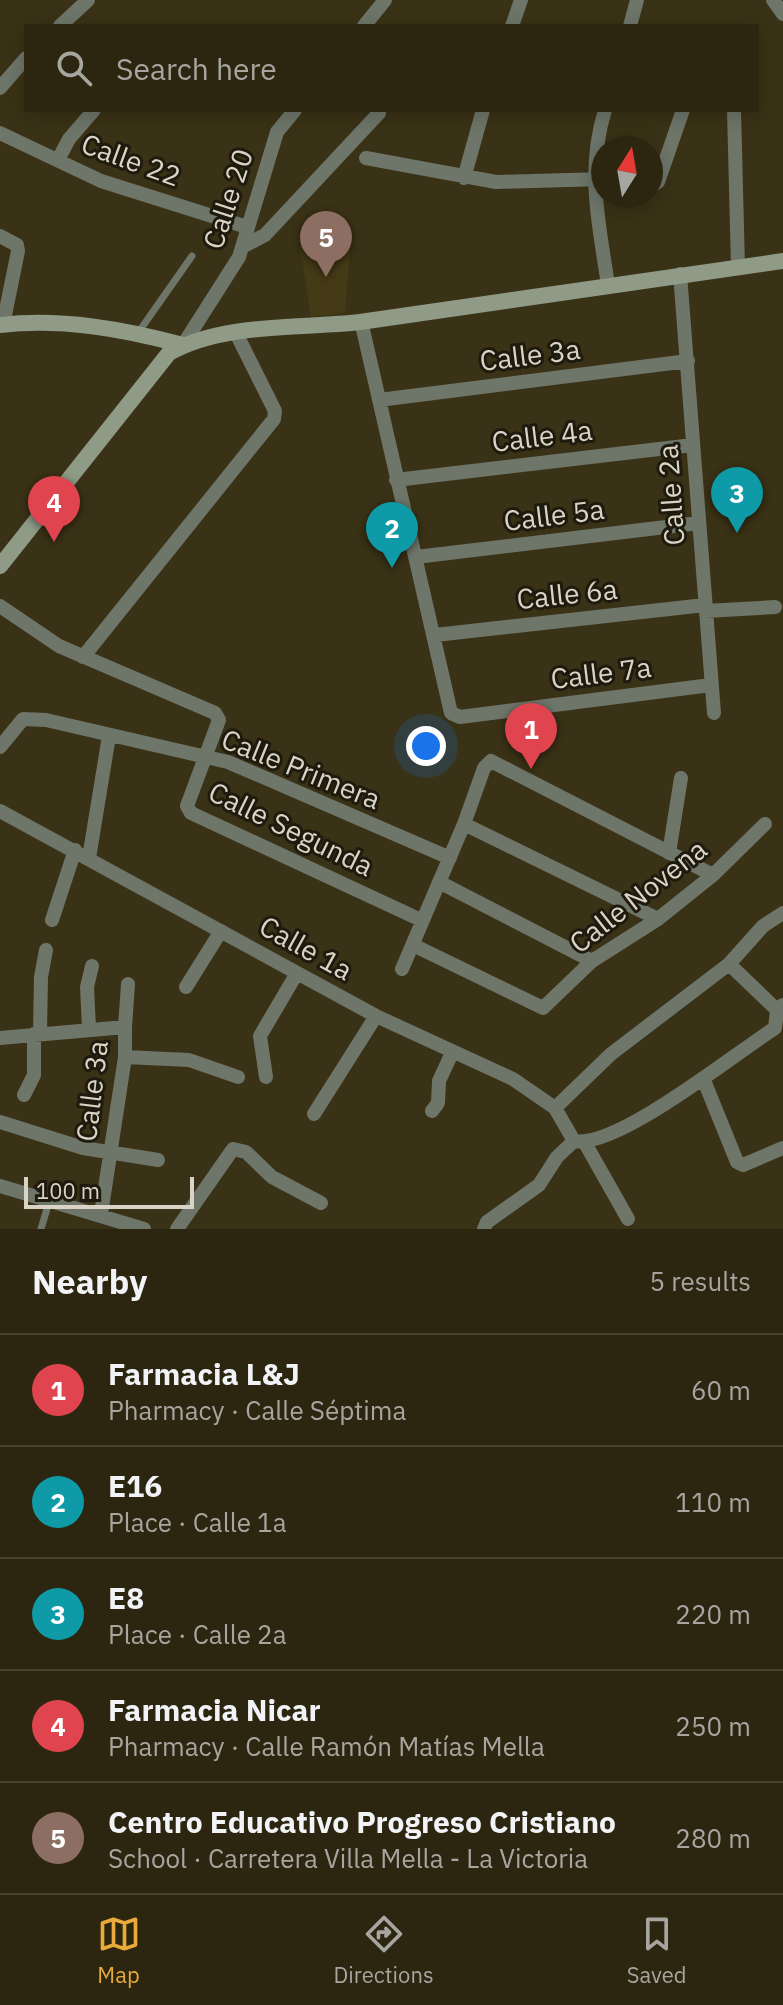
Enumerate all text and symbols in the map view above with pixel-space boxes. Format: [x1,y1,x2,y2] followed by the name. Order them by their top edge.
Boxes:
[24,24,759,112] search box
[52,46,96,90] icon: search
[116,49,277,88] text: Search here
[76,125,186,195] street label: Calle 22
[591,136,663,208] north arrow
[194,144,261,254] street label: Calle 20
[300,211,352,277] pin: 5
[477,330,582,379] street label: Calle 3a
[489,411,594,460] street label: Calle 4a
[649,443,692,547] street label: Calle 2a
[711,467,763,533] pin: 3
[28,476,80,542] pin: 4
[501,490,606,539] street label: Calle 5a
[366,502,418,568] pin: 2
[515,570,619,617] street label: Calle 6a
[548,648,653,697] street label: Calle 7a
[505,703,557,769] pin: 1
[216,720,386,817] street label: Calle Primera
[406,726,446,766] your location
[203,773,380,884] street label: Calle Segunda
[562,830,714,961] street label: Calle Novena
[253,907,359,988] street label: Calle 1a
[67,1038,116,1143] street label: Calle 3a
[24,1173,194,1209] scale bar
[36,1176,100,1205] text: 100 m
[32,1259,147,1303] text: Nearby
[649,1264,751,1298] text: 5 results
[108,1354,300,1393] text: Farmacia L&J
[50,1373,66,1407] text: 1
[691,1373,751,1407] text: 60 m
[108,1393,406,1427] text: Pharmacy · Calle Séptima
[108,1466,162,1505] text: E16
[50,1485,66,1519] text: 2
[675,1485,751,1519] text: 110 m
[108,1505,287,1539] text: Place · Calle 1a
[108,1578,144,1617] text: E8
[50,1597,66,1631] text: 3
[675,1597,751,1631] text: 220 m
[108,1617,287,1651] text: Place · Calle 2a
[108,1690,321,1729] text: Farmacia Nicar
[50,1709,66,1743] text: 4
[675,1709,751,1743] text: 250 m
[108,1729,545,1763] text: Pharmacy · Calle Ramón Matías Mella
[108,1802,616,1841] text: Centro Educativo Progreso Cristiano
[50,1821,66,1855] text: 5
[675,1821,751,1855] text: 280 m
[108,1841,588,1875] text: School · Carretera Villa Mella - La Victoria
[97,1912,141,1989] tab: Map
[334,1912,434,1989] tab: Directions
[627,1912,686,1989] tab: Saved

